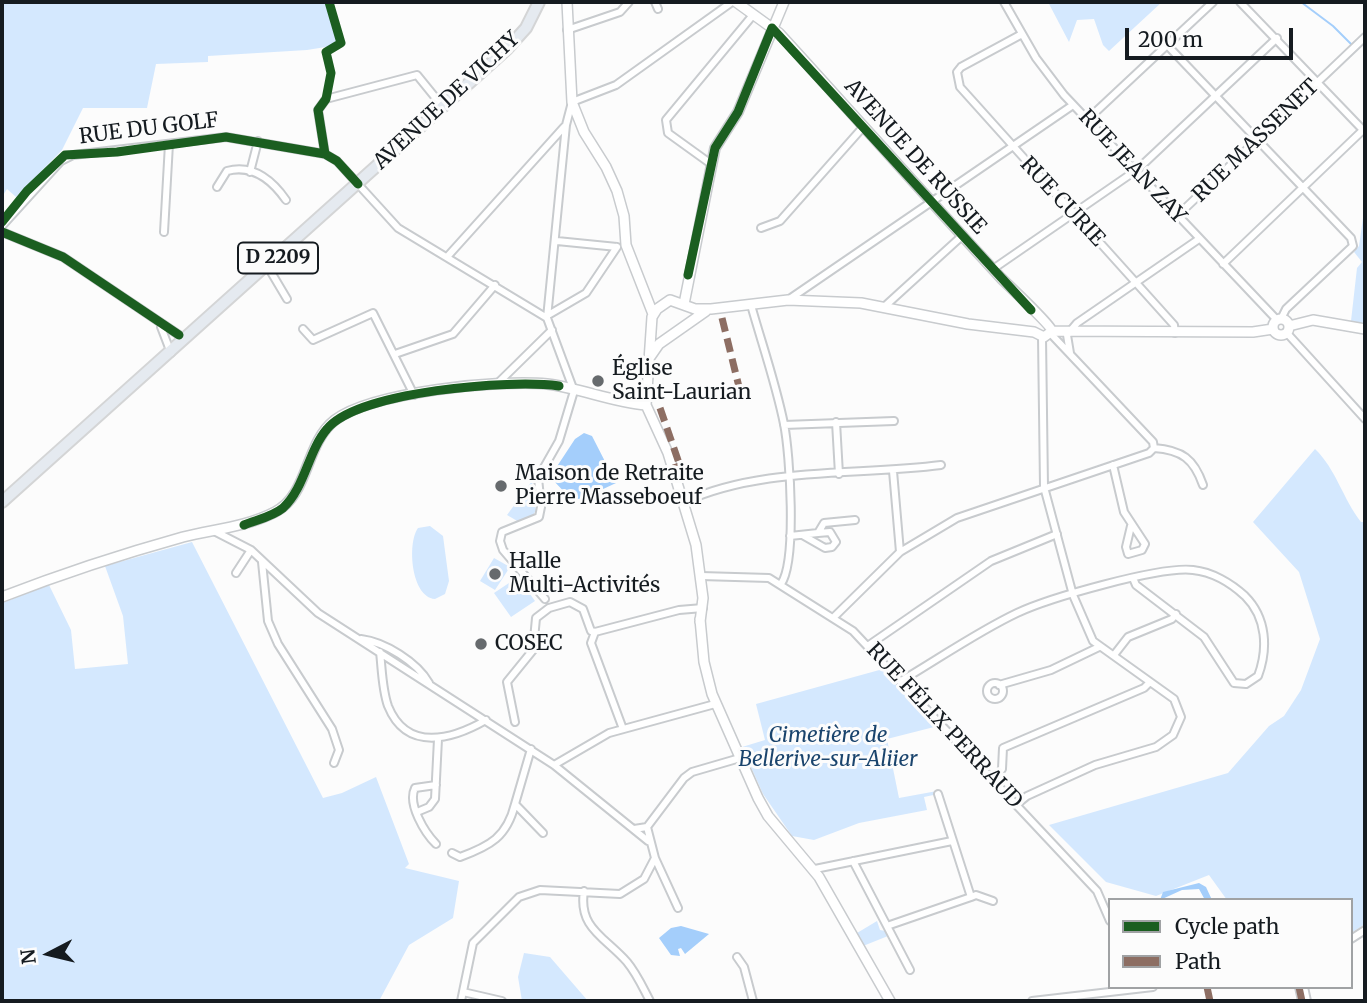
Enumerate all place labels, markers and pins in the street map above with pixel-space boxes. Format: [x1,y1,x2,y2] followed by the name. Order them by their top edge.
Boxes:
[612,356,752,406] place label: Église Saint-Laurian
[590,373,606,389] marker: Église Saint-Laurian
[515,461,704,511] place label: Maison de Retraite Pierre Masseboeuf
[493,478,509,494] marker: Maison de Retraite Pierre Masseboeuf
[509,549,660,599] place label: Halle Multi-Activités
[487,566,503,582] marker: Halle Multi-Activités
[495,631,563,657] place label: COSEC
[473,636,489,652] marker: COSEC

